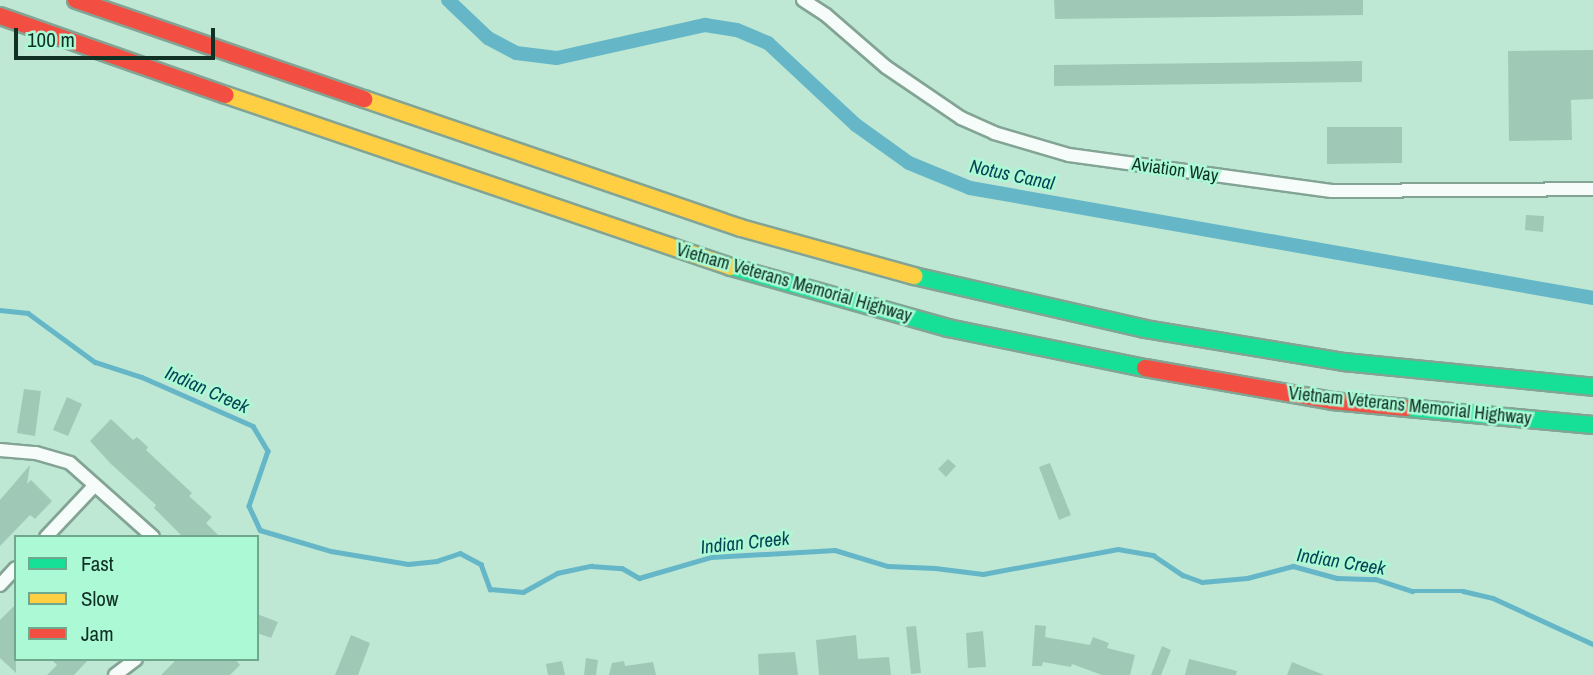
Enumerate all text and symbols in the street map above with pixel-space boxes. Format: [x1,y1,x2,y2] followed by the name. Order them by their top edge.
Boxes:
[18,14,219,58] scale bar
[27,25,75,54] text: 100 m
[1130,153,1220,187] street label: Aviation Way
[968,155,1056,195] water label: Notus Canal
[674,239,914,327] street label: Vietnam Veterans Memorial Highway
[162,361,252,419] water label: Indian Creek
[1287,382,1533,430] street label: Vietnam Veterans Memorial Highway
[699,527,791,559] water label: Indian Creek
[14,535,259,661] legend
[1295,544,1387,580] water label: Indian Creek
[81,549,114,578] text: Fast
[81,584,118,613] text: Slow
[81,619,114,648] text: Jam

